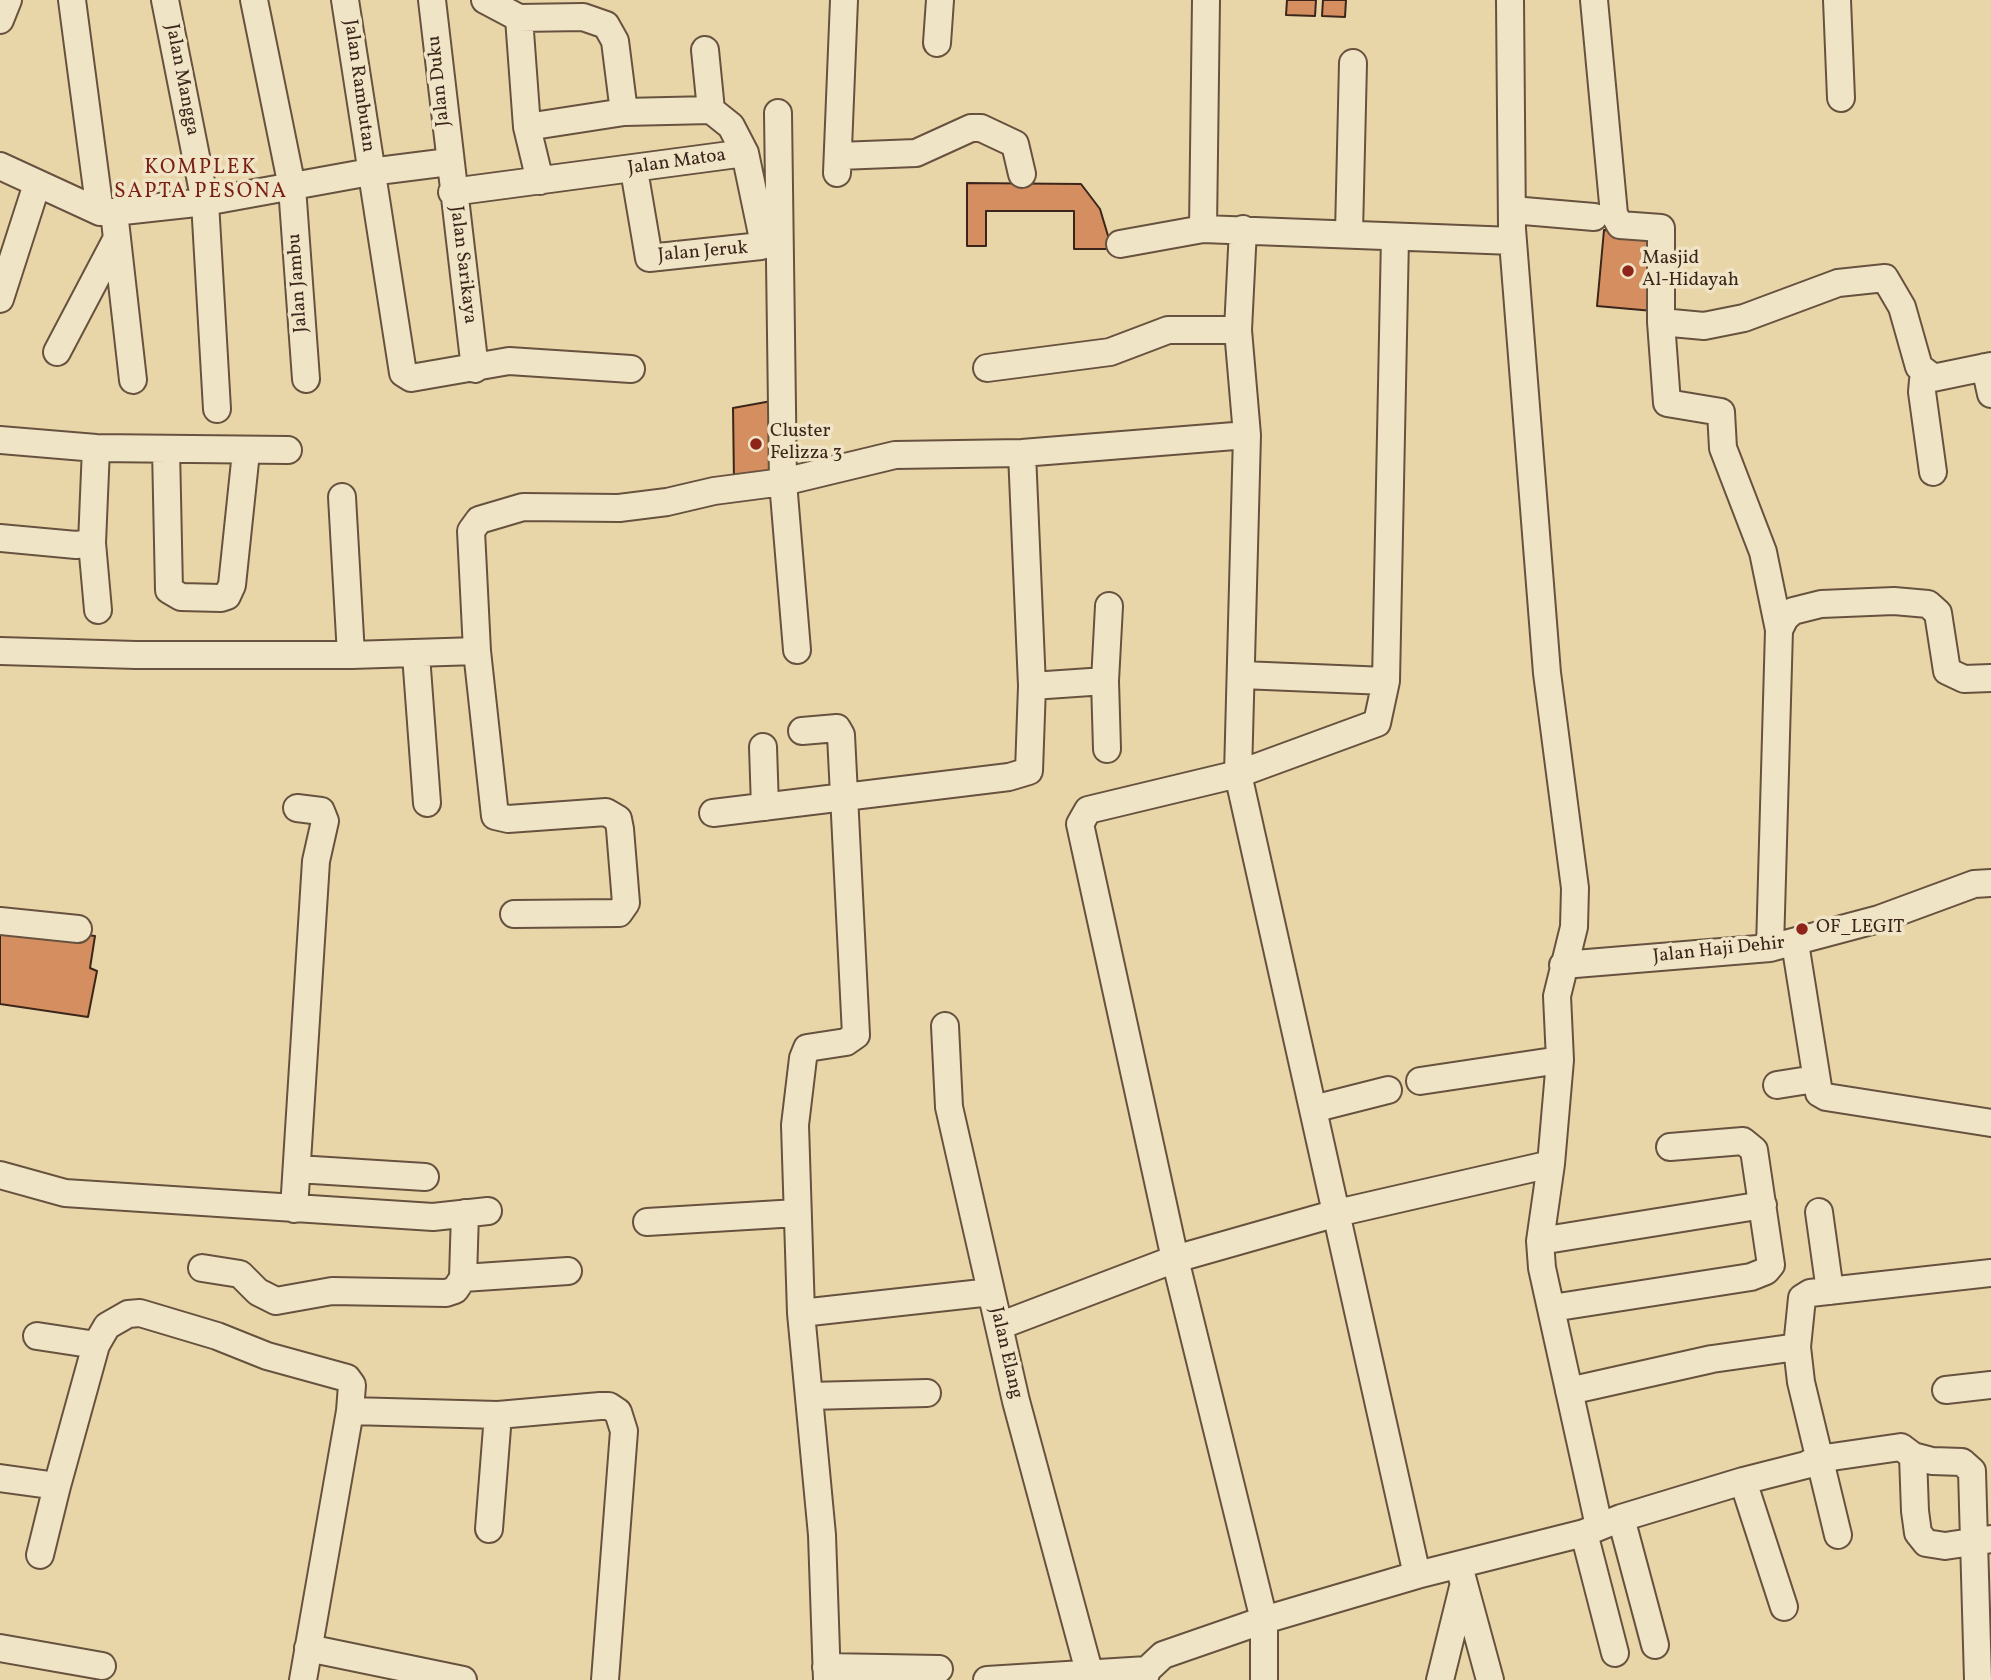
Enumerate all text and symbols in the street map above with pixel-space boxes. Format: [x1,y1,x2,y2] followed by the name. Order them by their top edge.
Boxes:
[337,18,379,154] street label: Jalan Rambutan
[159,22,203,138] street label: Jalan Mangga
[424,34,456,128] street label: Jalan Duku
[626,145,728,181] street label: Jalan Matoa
[115,156,287,206] district label: KOMPLEK SAPTA PESONA
[443,205,481,325] street label: Jalan Sarikaya
[284,233,314,333] street label: Jalan Jambu
[657,238,749,268] street label: Jalan Jeruk
[1642,249,1739,293] place label: Masjid Al-Hidayah
[1620,263,1636,279] marker: Masjid Al-Hidayah
[770,422,842,466] place label: Cluster Felizza 3
[748,436,764,452] marker: Cluster Felizza 3
[1816,918,1904,940] place label: OF_LEGIT
[1794,921,1810,937] marker: OF_LEGIT
[1652,933,1786,969] street label: Jalan Haji Dehir
[983,1305,1027,1401] street label: Jalan Elang

